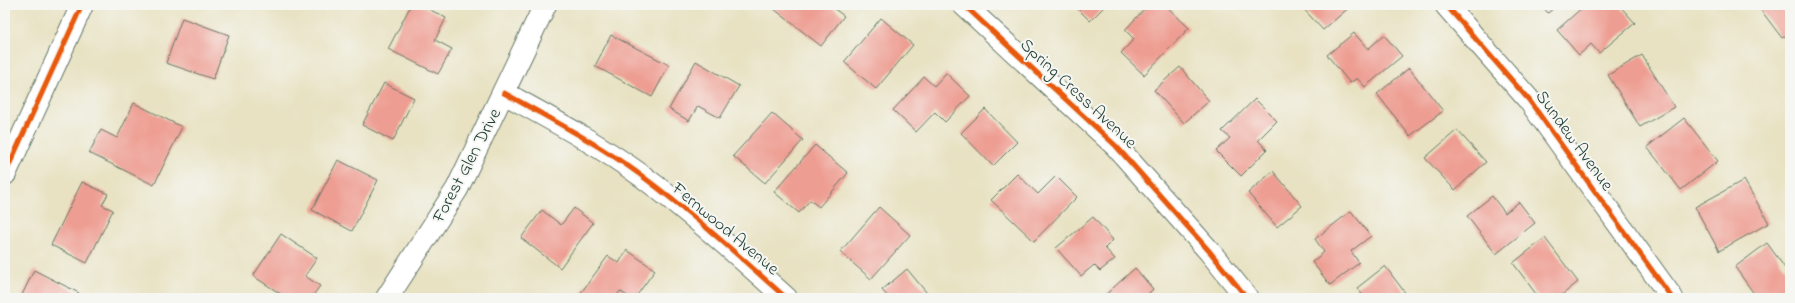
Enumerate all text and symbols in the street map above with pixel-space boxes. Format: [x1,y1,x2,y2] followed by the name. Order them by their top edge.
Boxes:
[1013,33,1143,157] street label: Spring Cress Avenue
[1528,85,1619,198] street label: Sundew Avenue
[426,103,509,229] street label: Forest Glen Drive
[665,176,785,283] street label: Fernwood Avenue

